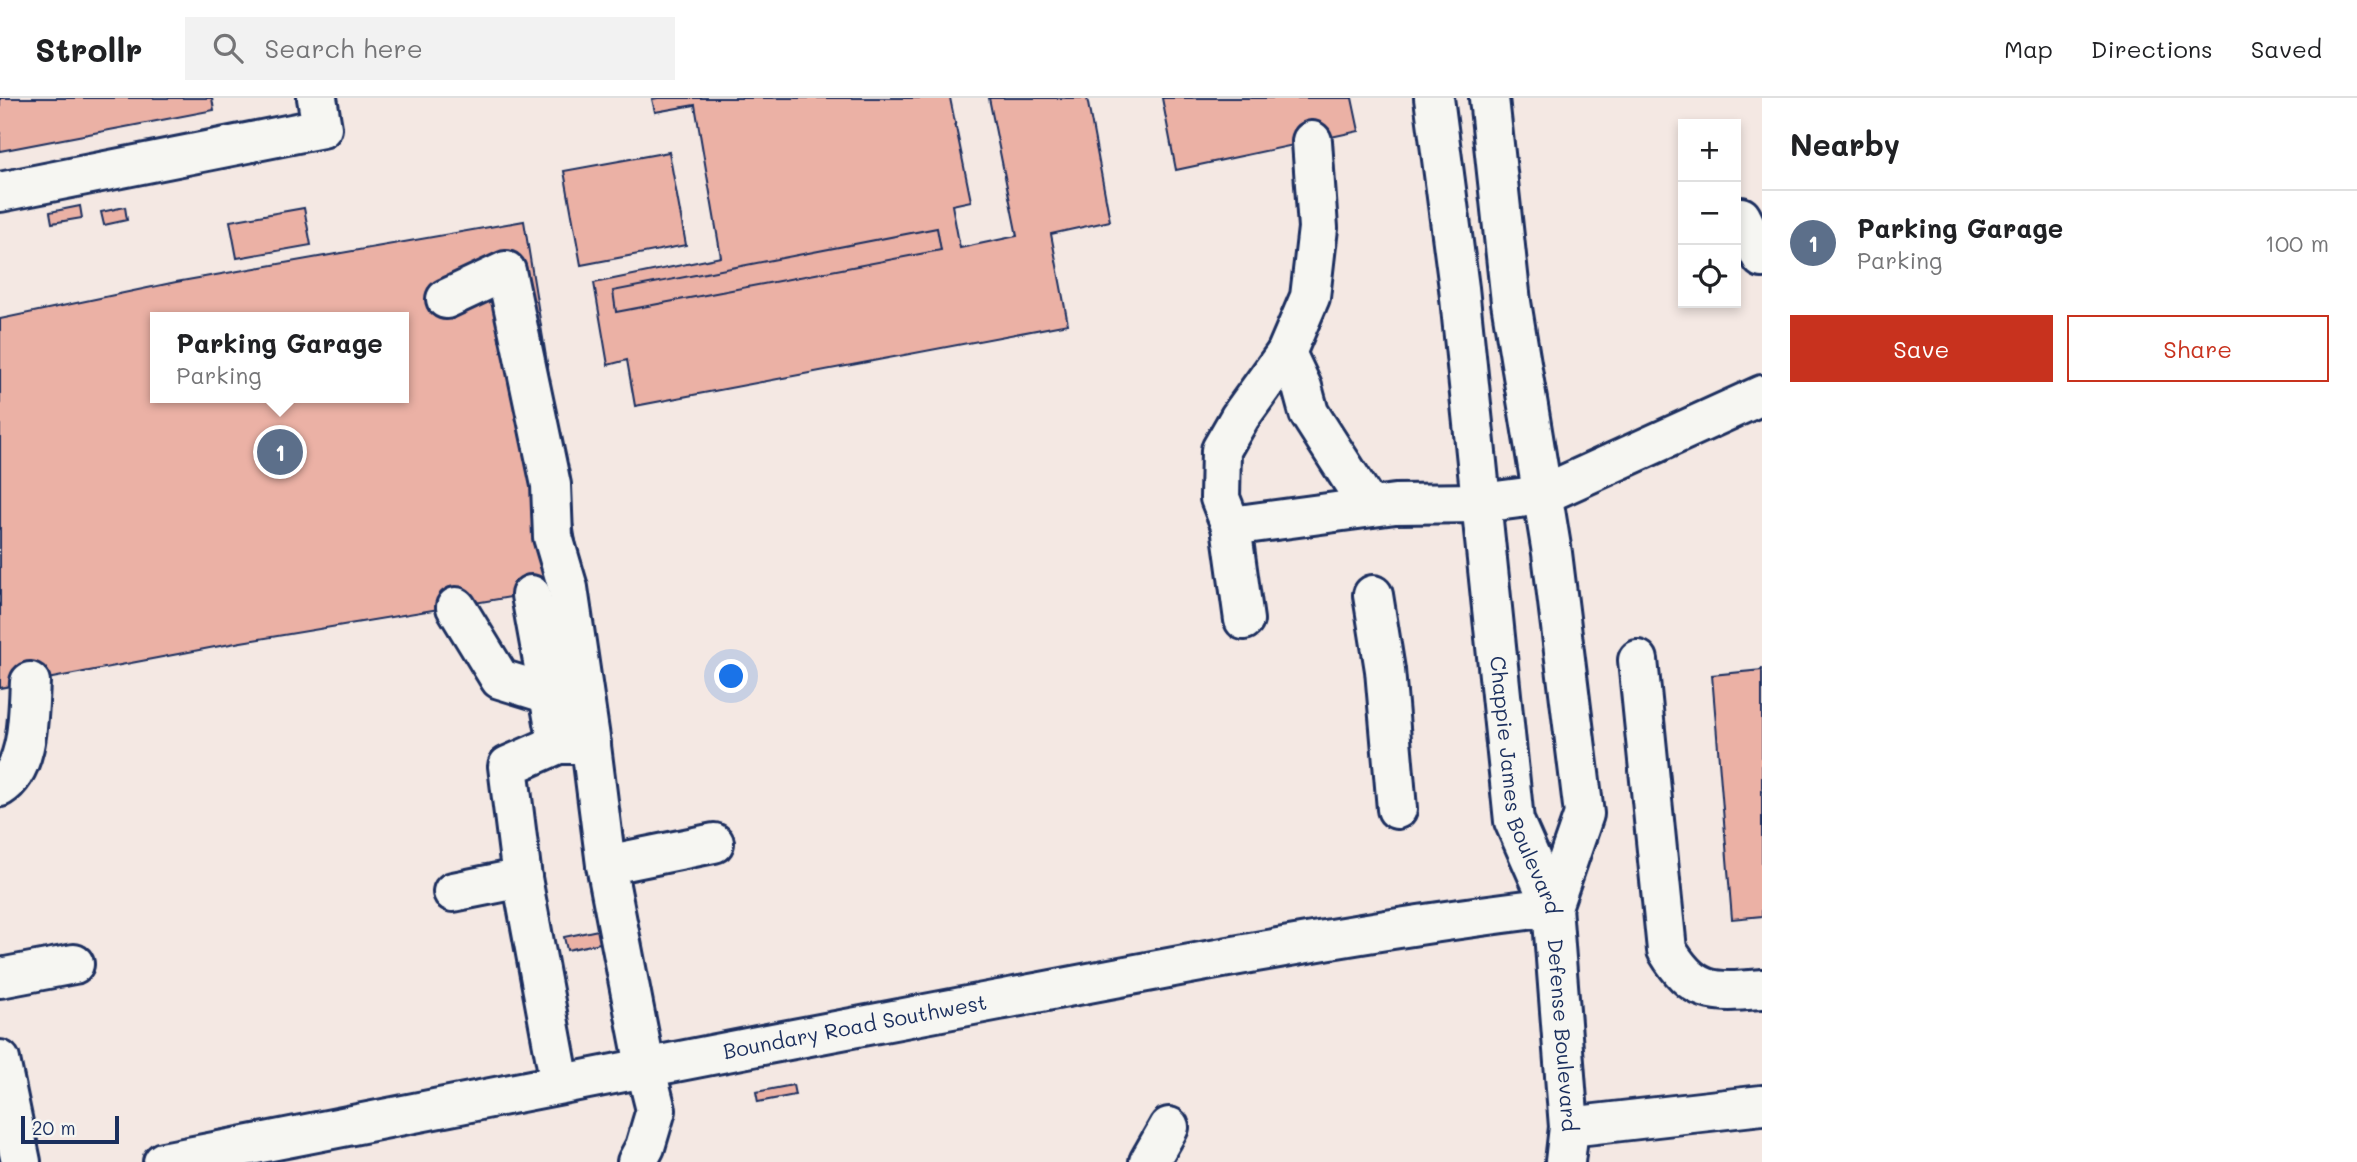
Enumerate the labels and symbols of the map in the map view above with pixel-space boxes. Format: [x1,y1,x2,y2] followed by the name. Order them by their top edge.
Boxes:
[257,426,303,478] pin: 1
[1485,654,1567,915] street label: Chappie James Boulevard
[714,659,748,693] your location
[1542,937,1584,1133] street label: Defense Boulevard
[721,988,989,1064] street label: Boundary Road Southwest
[21,1113,119,1145] scale bar

